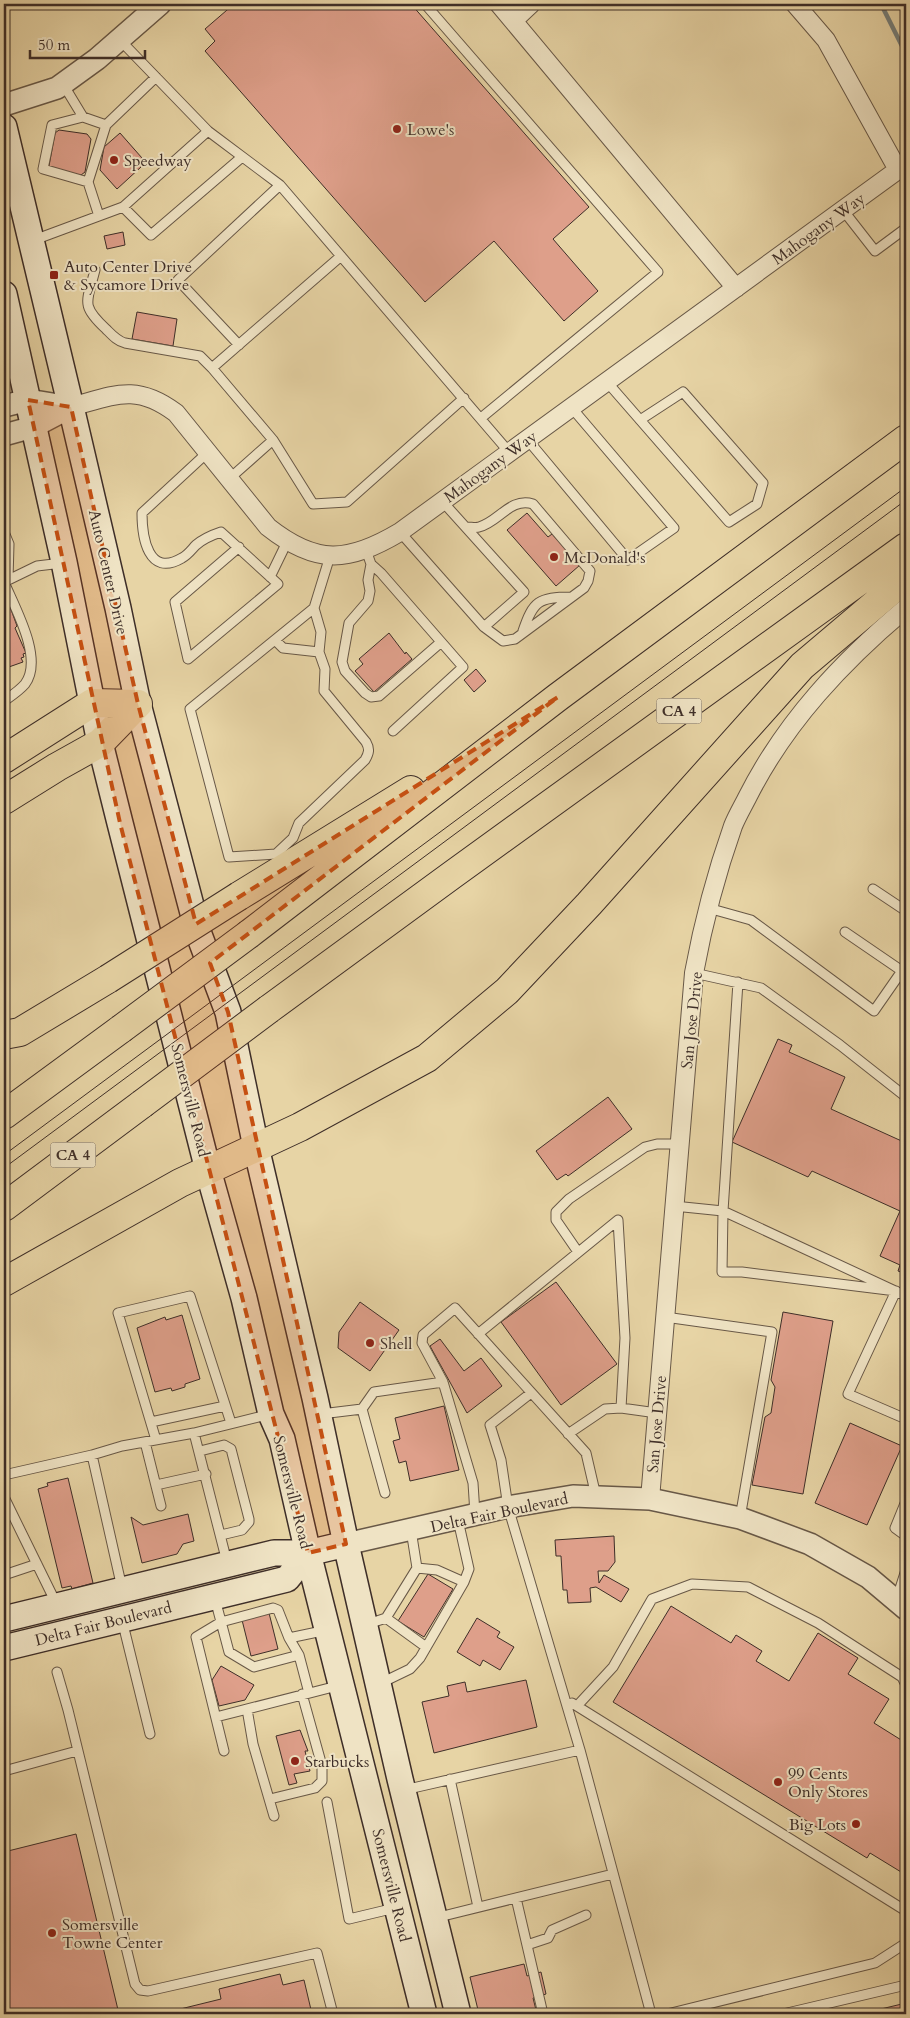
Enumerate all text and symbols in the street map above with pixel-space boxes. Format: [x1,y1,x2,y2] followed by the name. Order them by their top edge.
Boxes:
[30,28,145,60] scale bar
[38,35,70,55] text: 50 m
[407,119,454,141] place label: Lowe's
[391,123,403,135] marker: Lowe's
[124,150,192,172] place label: Speedway
[108,154,120,166] marker: Speedway
[768,187,870,270] street label: Mahogany Way
[64,256,192,296] place label: Auto Center Drive & Sycamore Drive
[48,269,60,281] marker: Auto Center Drive & Sycamore Drive
[440,425,542,508] street label: Mahogany Way
[83,507,133,637] street label: Auto Center Drive
[564,547,646,569] place label: McDonald's
[548,551,560,563] marker: McDonald's
[656,698,702,724] road number: CA 4
[676,970,708,1070] street label: San Jose Drive
[165,1041,215,1160] street label: Somersville Road
[50,1142,96,1168] road number: CA 4
[380,1333,412,1355] place label: Shell
[364,1337,376,1349] marker: Shell
[642,1374,672,1474] street label: San Jose Drive
[267,1433,317,1552] street label: Somersville Road
[428,1488,571,1538] street label: Delta Fair Boulevard
[33,1596,174,1652] street label: Delta Fair Boulevard
[305,1751,369,1773] place label: Starbucks
[289,1755,301,1767] marker: Starbucks
[788,1763,868,1803] place label: 99 Cents Only Stores
[772,1776,784,1788] marker: 99 Cents Only Stores
[789,1814,846,1836] place label: Big Lots
[850,1818,862,1830] marker: Big Lots
[366,1826,416,1945] street label: Somersville Road
[62,1914,163,1954] place label: Somersville Towne Center
[46,1927,58,1939] marker: Somersville Towne Center

